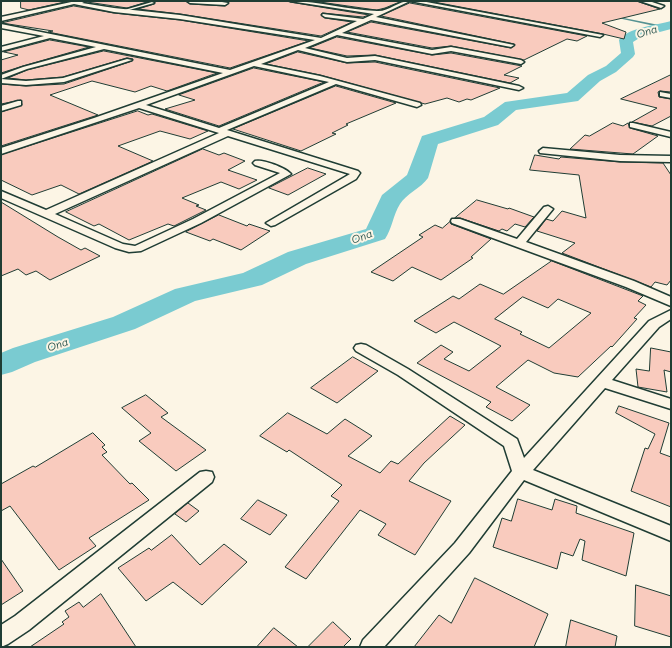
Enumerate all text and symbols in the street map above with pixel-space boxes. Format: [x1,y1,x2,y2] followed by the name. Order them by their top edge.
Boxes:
[635,23,659,41] water label: Ona
[350,227,374,247] water label: Ona
[46,335,70,355] water label: Ona

